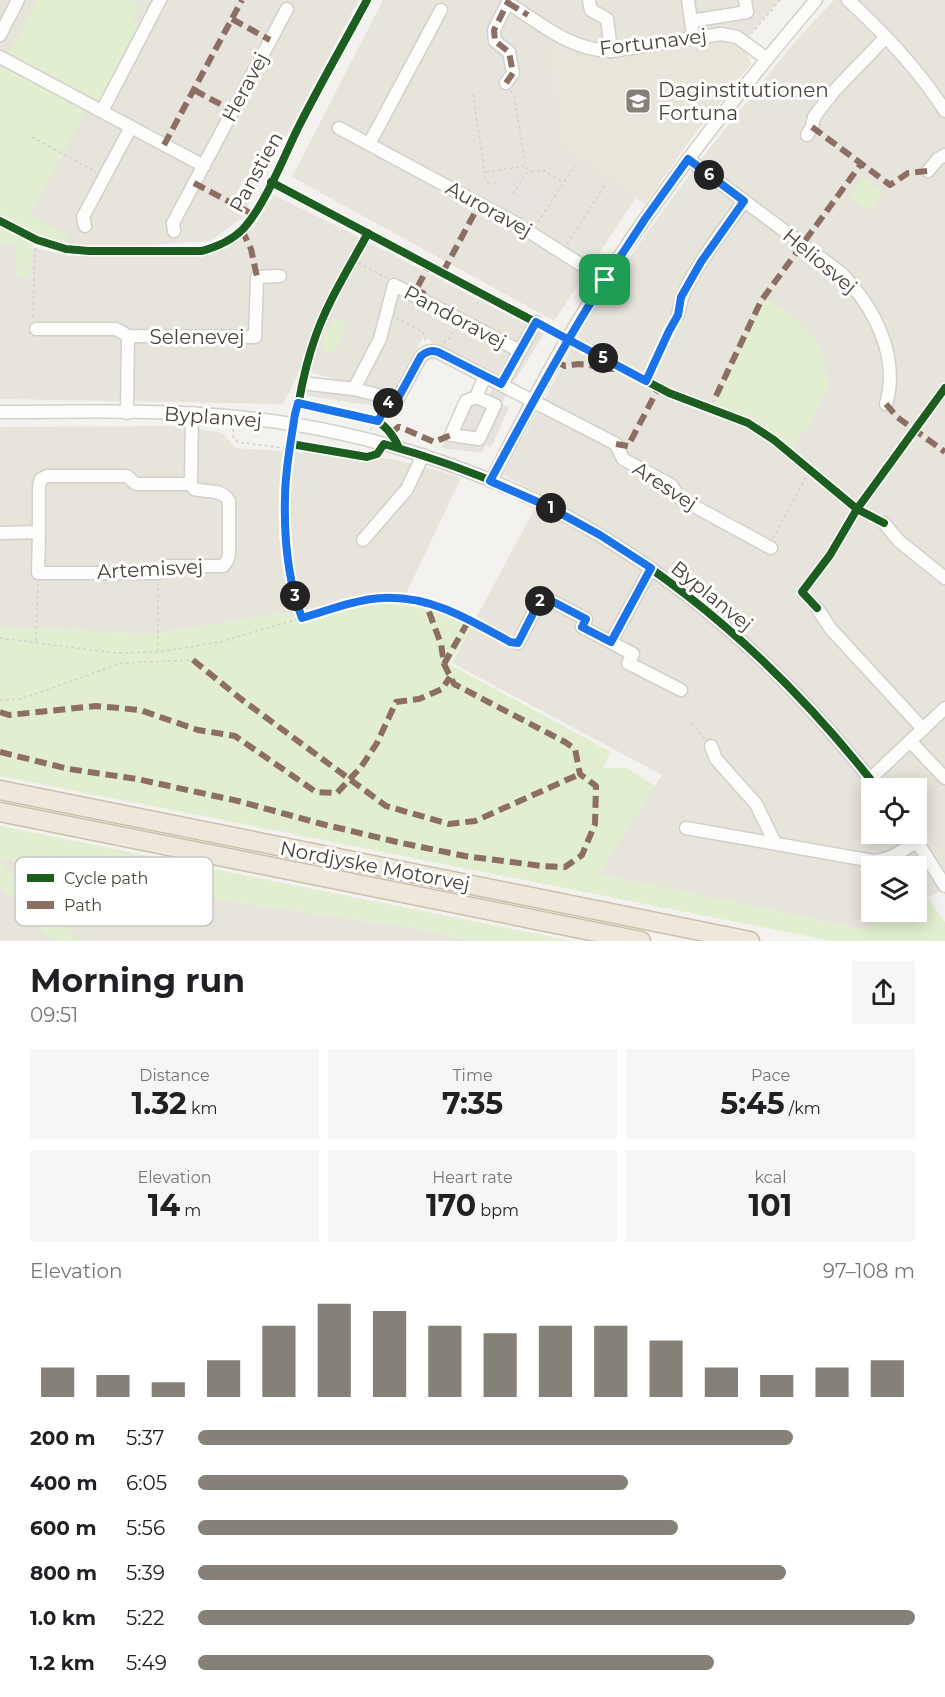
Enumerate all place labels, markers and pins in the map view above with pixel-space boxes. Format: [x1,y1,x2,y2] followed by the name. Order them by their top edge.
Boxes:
[658,78,829,125] place label: Daginstitutionen Fortuna
[623,86,653,116] school or university icon: Daginstitutionen Fortuna
[694,160,724,190] pin: 6
[579,254,630,305] pin
[588,343,618,373] pin: 5
[373,388,403,418] pin: 4
[536,493,566,523] pin: 1
[280,581,310,611] pin: 3
[525,586,555,616] pin: 2

